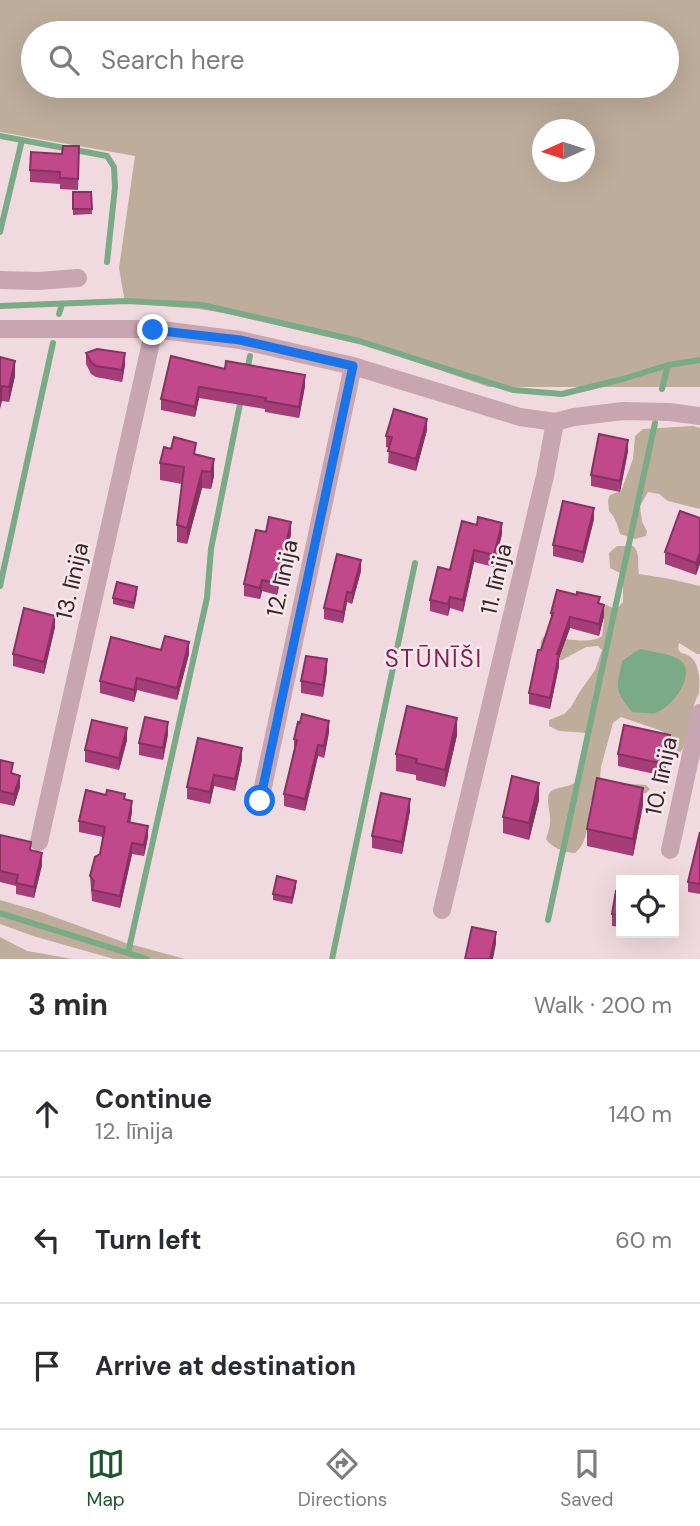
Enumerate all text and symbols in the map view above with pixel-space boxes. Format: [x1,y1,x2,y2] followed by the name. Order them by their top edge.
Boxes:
[21,21,679,98] search box
[45,41,83,79] icon: search
[101,43,244,77] text: Search here
[532,119,595,182] north arrow
[137,314,168,345] route end
[259,537,305,619] street label: 12. līnija
[49,539,95,623] street label: 13. līnija
[473,540,519,618] street label: 11. līnija
[385,643,483,674] district label: STŪNĪŠI
[638,734,684,818] street label: 10. līnija
[244,785,275,816] route start
[616,875,679,938] map controls
[616,875,679,938] button: locate
[28,985,108,1024] text: 3 min
[534,990,672,1020] text: Walk · 200 m
[95,1082,212,1116] text: Continue
[28,1095,66,1133] icon: ahead
[609,1099,672,1129] text: 140 m
[95,1116,173,1146] text: 12. līnija
[28,1221,66,1259] icon: left
[95,1223,202,1257] text: Turn left
[615,1225,672,1255] text: 60 m
[28,1347,66,1385] icon: arrive
[95,1349,356,1383] text: Arrive at destination
[87,1445,125,1512] tab: Map
[298,1445,387,1512] tab: Directions
[560,1445,613,1512] tab: Saved

